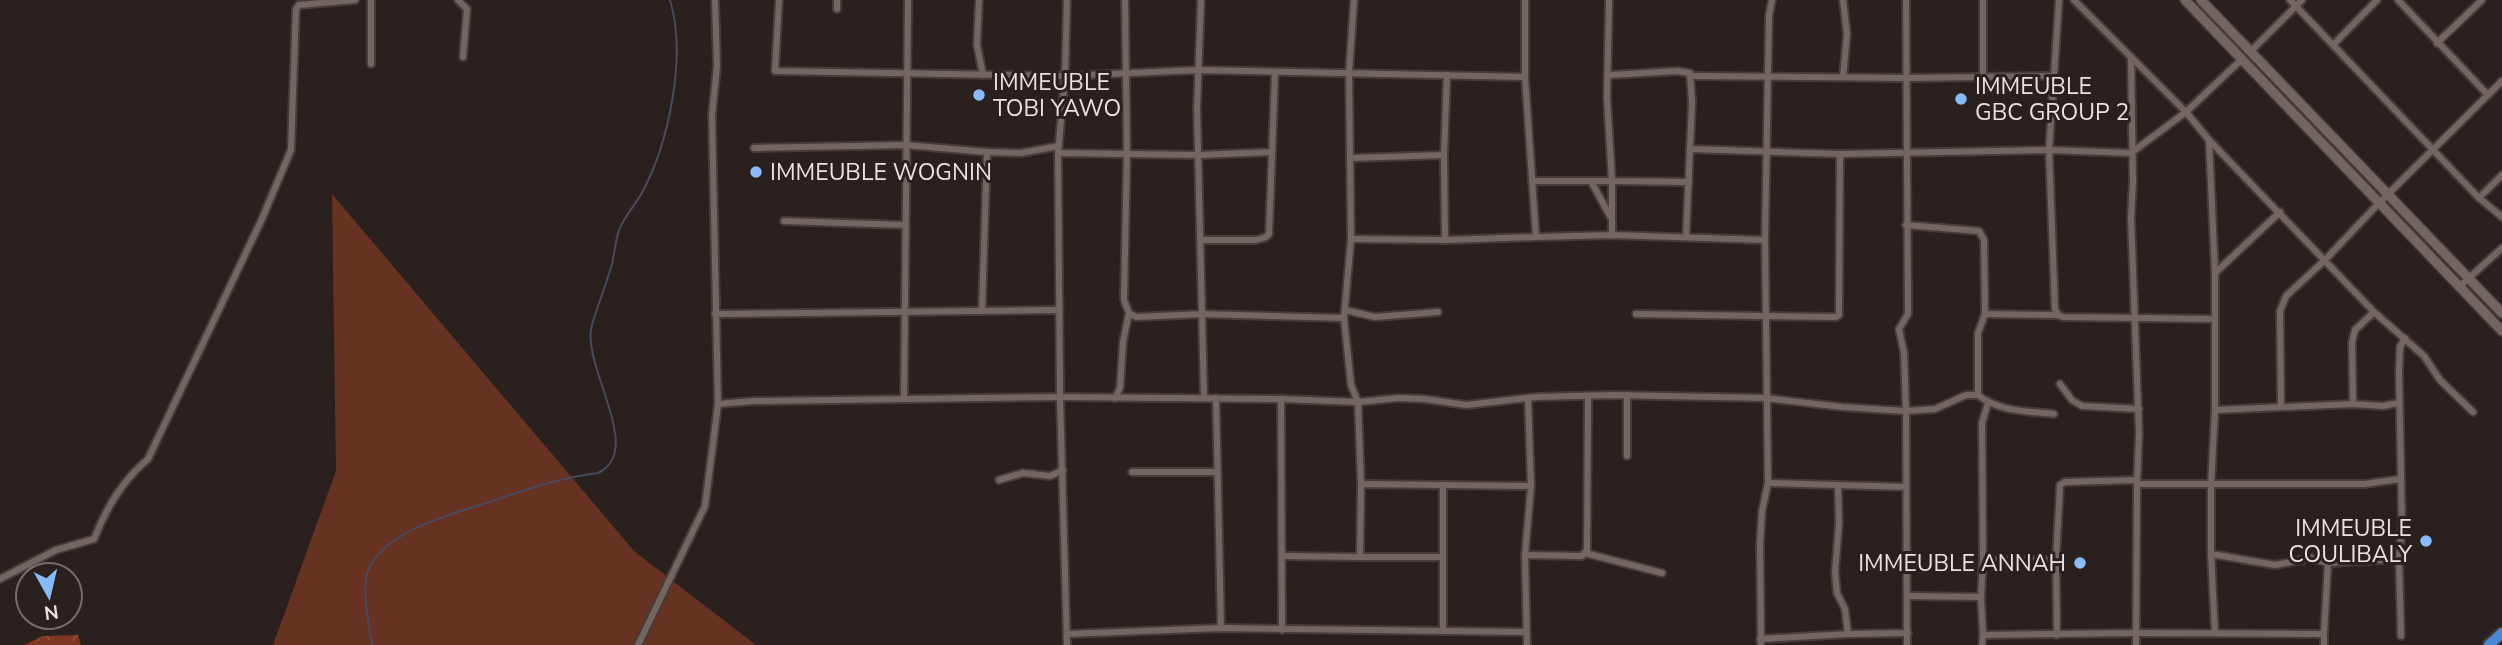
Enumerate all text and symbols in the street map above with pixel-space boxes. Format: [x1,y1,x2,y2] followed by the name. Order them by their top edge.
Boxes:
[993,67,1121,124] place label: IMMEUBLE TOBI YAWO
[1975,71,2129,128] place label: IMMEUBLE GBC GROUP 2
[971,87,987,103] marker: IMMEUBLE TOBI YAWO
[1953,91,1969,107] marker: IMMEUBLE GBC GROUP 2
[770,157,992,188] place label: IMMEUBLE WOGNIN
[748,164,764,180] marker: IMMEUBLE WOGNIN
[2289,513,2412,570] place label: IMMEUBLE COULIBALY
[2418,533,2434,549] marker: IMMEUBLE COULIBALY
[1858,548,2066,579] place label: IMMEUBLE ANNAH
[2072,555,2088,571] marker: IMMEUBLE ANNAH
[14,561,84,631] north arrow
[42,598,60,626] text: N

